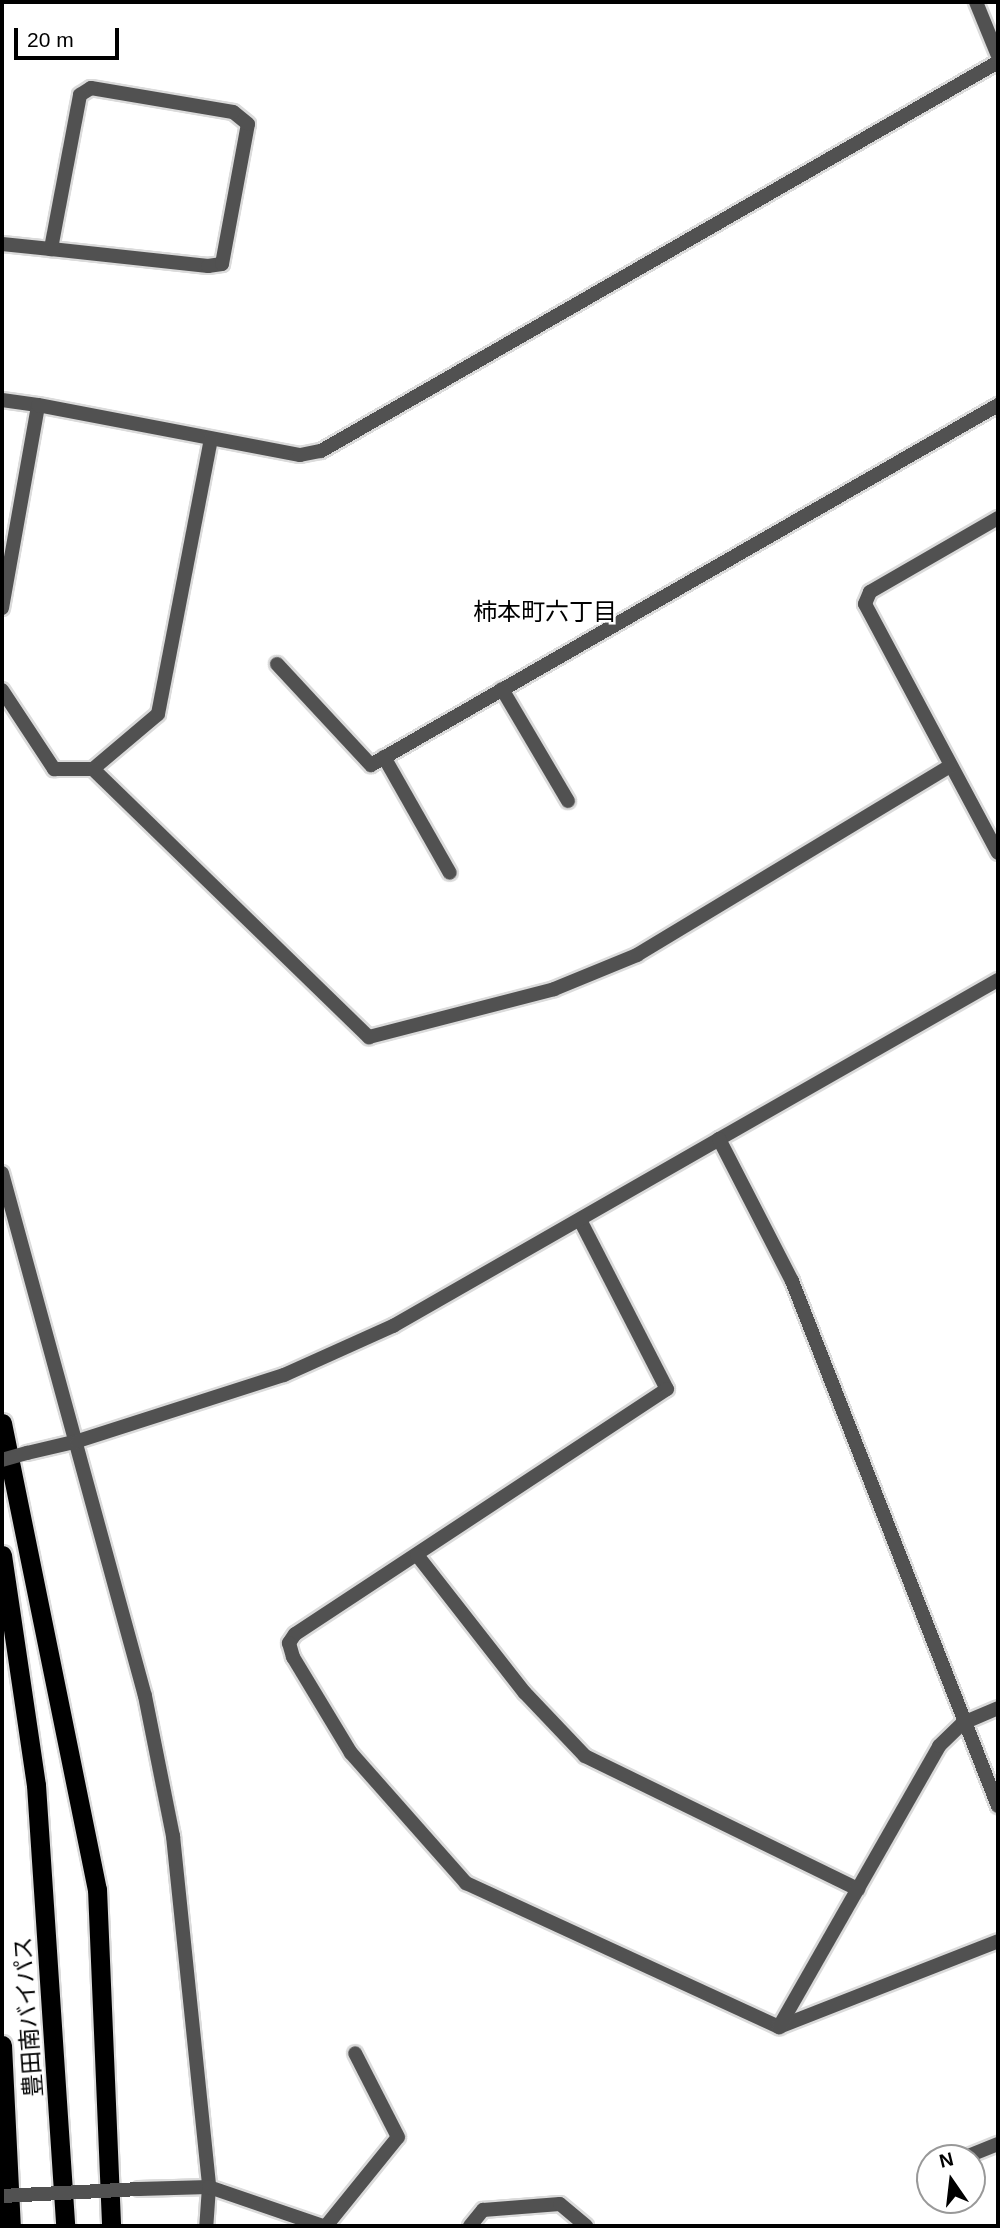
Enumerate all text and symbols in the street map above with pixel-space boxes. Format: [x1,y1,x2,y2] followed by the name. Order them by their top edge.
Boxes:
[18,14,122,58] scale bar
[27,28,74,51] text: 20 m
[473,598,617,626] district label: 柿本町六丁目
[9,1936,47,2098] street label: 豊田南バイパス
[916,2144,986,2214] north arrow
[937,2148,955,2172] text: N

